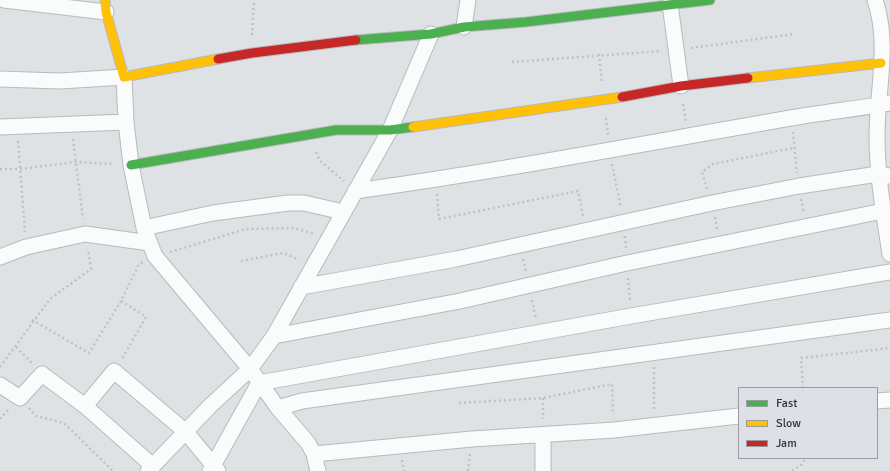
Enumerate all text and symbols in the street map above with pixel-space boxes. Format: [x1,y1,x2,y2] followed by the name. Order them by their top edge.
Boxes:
[738,387,878,459] legend
[776,396,797,411] text: Fast
[776,416,801,431] text: Slow
[776,436,797,451] text: Jam

